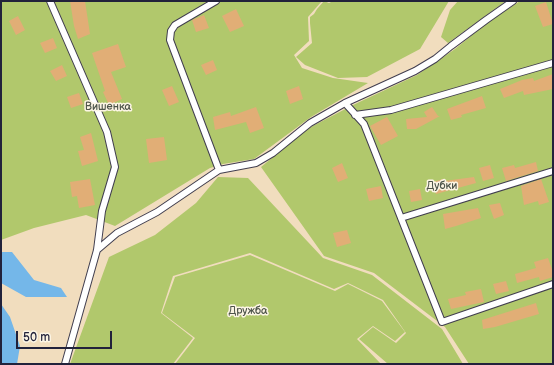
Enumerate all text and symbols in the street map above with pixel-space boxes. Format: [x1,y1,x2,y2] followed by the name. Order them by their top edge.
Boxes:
[85,100,131,114] park label: Вишенка
[427,179,457,193] park label: Дубки
[228,304,268,318] park label: Дружба
[18,323,114,349] scale bar
[23,330,50,345] text: 50 m

